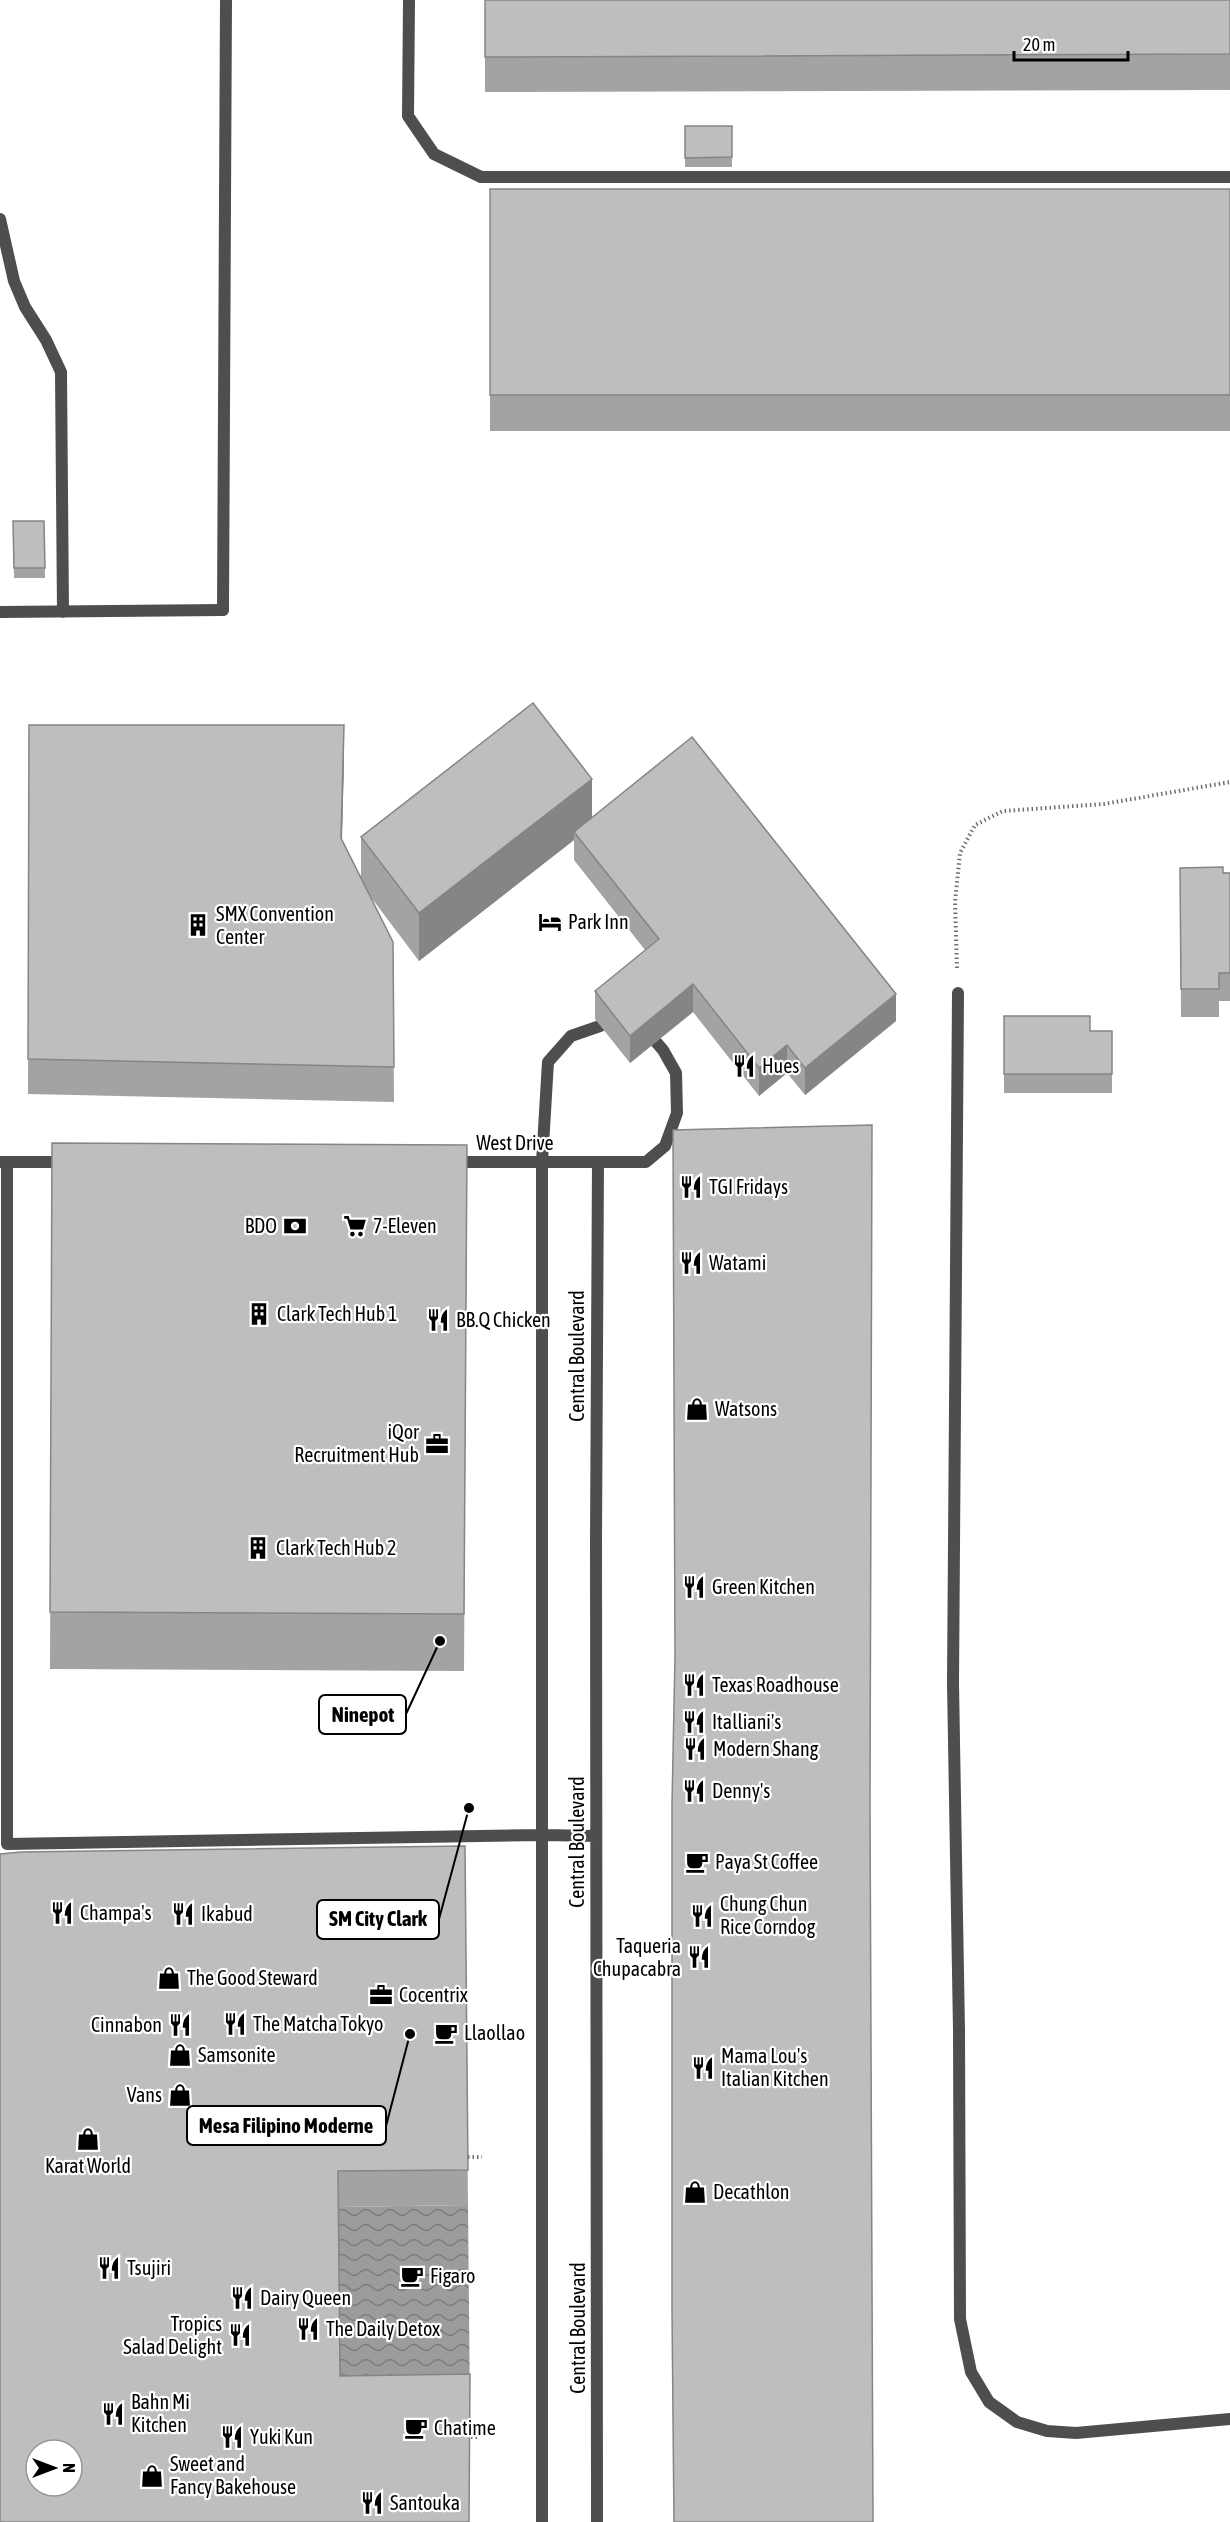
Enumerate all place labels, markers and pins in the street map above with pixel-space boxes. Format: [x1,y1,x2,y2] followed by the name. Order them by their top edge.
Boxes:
[216,902,334,948] place label: SMX Convention Center
[537,909,563,935] hotel icon: Park Inn
[568,910,629,933] place label: Park Inn
[185,912,211,938] building icon: SMX Convention Center
[731,1053,757,1079] restaurant icon: Hues
[762,1054,799,1077] place label: Hues
[678,1174,704,1200] restaurant icon: TGI Fridays
[709,1175,788,1198] place label: TGI Fridays
[282,1213,308,1239] bank icon: BDO
[342,1213,368,1239] supermarket icon: 7-Eleven
[245,1214,277,1237] place label: BDO
[373,1214,437,1237] place label: 7-Eleven
[678,1250,704,1276] restaurant icon: Watami
[709,1251,766,1274] place label: Watami
[246,1301,272,1327] building icon: Clark Tech Hub 1
[277,1302,397,1325] place label: Clark Tech Hub 1
[425,1307,451,1333] restaurant icon: BB.Q Chicken
[456,1308,551,1331] place label: BB.Q Chicken
[684,1396,710,1422] shop icon: Watsons
[715,1397,777,1420] place label: Watsons
[294,1420,420,1466] place label: iQor Recruitment Hub
[424,1431,450,1457] office icon: iQor Recruitment Hub
[245,1535,271,1561] building icon: Clark Tech Hub 2
[276,1536,396,1559] place label: Clark Tech Hub 2
[681,1574,707,1600] restaurant icon: Green Kitchen
[712,1575,815,1598] place label: Green Kitchen
[681,1672,707,1698] restaurant icon: Texas Roadhouse
[712,1673,839,1696] place label: Texas Roadhouse
[319,1695,406,1734] callout: Ninepot
[681,1709,707,1735] restaurant icon: Italliani's
[712,1710,781,1733] place label: Italliani's
[682,1736,708,1762] restaurant icon: Modern Shang
[713,1737,819,1760] place label: Modern Shang
[681,1778,707,1804] restaurant icon: Denny's
[712,1779,770,1802] place label: Denny's
[684,1849,710,1875] cafe icon: Paya St Coffee
[715,1850,818,1873] place label: Paya St Coffee
[720,1892,816,1938] place label: Chung Chun Rice Corndog
[49,1900,75,1926] restaurant icon: Champa's
[317,1900,439,1939] callout: SM City Clark
[80,1901,152,1924] place label: Champa's
[170,1901,196,1927] restaurant icon: Ikabud
[201,1902,253,1925] place label: Ikabud
[689,1903,715,1929] restaurant icon: Chung Chun Rice Corndog
[593,1934,681,1980] place label: Taqueria Chupacabra
[686,1944,712,1970] restaurant icon: Taqueria Chupacabra
[156,1965,182,1991] shop icon: The Good Steward
[187,1966,318,1989] place label: The Good Steward
[368,1982,394,2008] office icon: Cocentrix
[399,1983,468,2006] place label: Cocentrix
[222,2011,248,2037] restaurant icon: The Matcha Tokyo
[167,2012,193,2038] restaurant icon: Cinnabon
[253,2012,384,2035] place label: The Matcha Tokyo
[91,2013,162,2036] place label: Cinnabon
[433,2020,459,2046] cafe icon: Llaollao
[464,2021,525,2044] place label: Llaollao
[167,2042,193,2068] shop icon: Samsonite
[198,2043,276,2066] place label: Samsonite
[721,2044,829,2090] place label: Mama Lou's Italian Kitchen
[690,2055,716,2081] restaurant icon: Mama Lou's Italian Kitchen
[167,2082,193,2108] shop icon: Vans
[127,2083,162,2106] place label: Vans
[187,2106,386,2145] callout: Mesa Filipino Moderne
[75,2126,101,2152] shop icon: Karat World
[45,2154,131,2177] place label: Karat World
[682,2179,708,2205] shop icon: Decathlon
[713,2180,790,2203] place label: Decathlon
[96,2255,122,2281] restaurant icon: Tsujiri
[127,2256,171,2279] place label: Tsujiri
[399,2263,425,2289] cafe icon: Figaro
[430,2264,475,2287] place label: Figaro
[229,2285,255,2311] restaurant icon: Dairy Queen
[260,2286,351,2309] place label: Dairy Queen
[123,2312,222,2358] place label: Tropics Salad Delight
[295,2316,321,2342] restaurant icon: The Daily Detox
[326,2317,440,2340] place label: The Daily Detox
[227,2322,253,2348] restaurant icon: Tropics Salad Delight
[131,2390,190,2436] place label: Bahn Mi Kitchen
[100,2401,126,2427] restaurant icon: Bahn Mi Kitchen
[403,2415,429,2441] cafe icon: Chatime
[434,2416,496,2439] place label: Chatime
[219,2424,245,2450] restaurant icon: Yuki Kun
[250,2425,313,2448] place label: Yuki Kun
[170,2452,296,2498] place label: Sweet and Fancy Bakehouse
[139,2463,165,2489] shop icon: Sweet and Fancy Bakehouse
[359,2490,385,2516] restaurant icon: Santouka
[390,2491,460,2514] place label: Santouka

